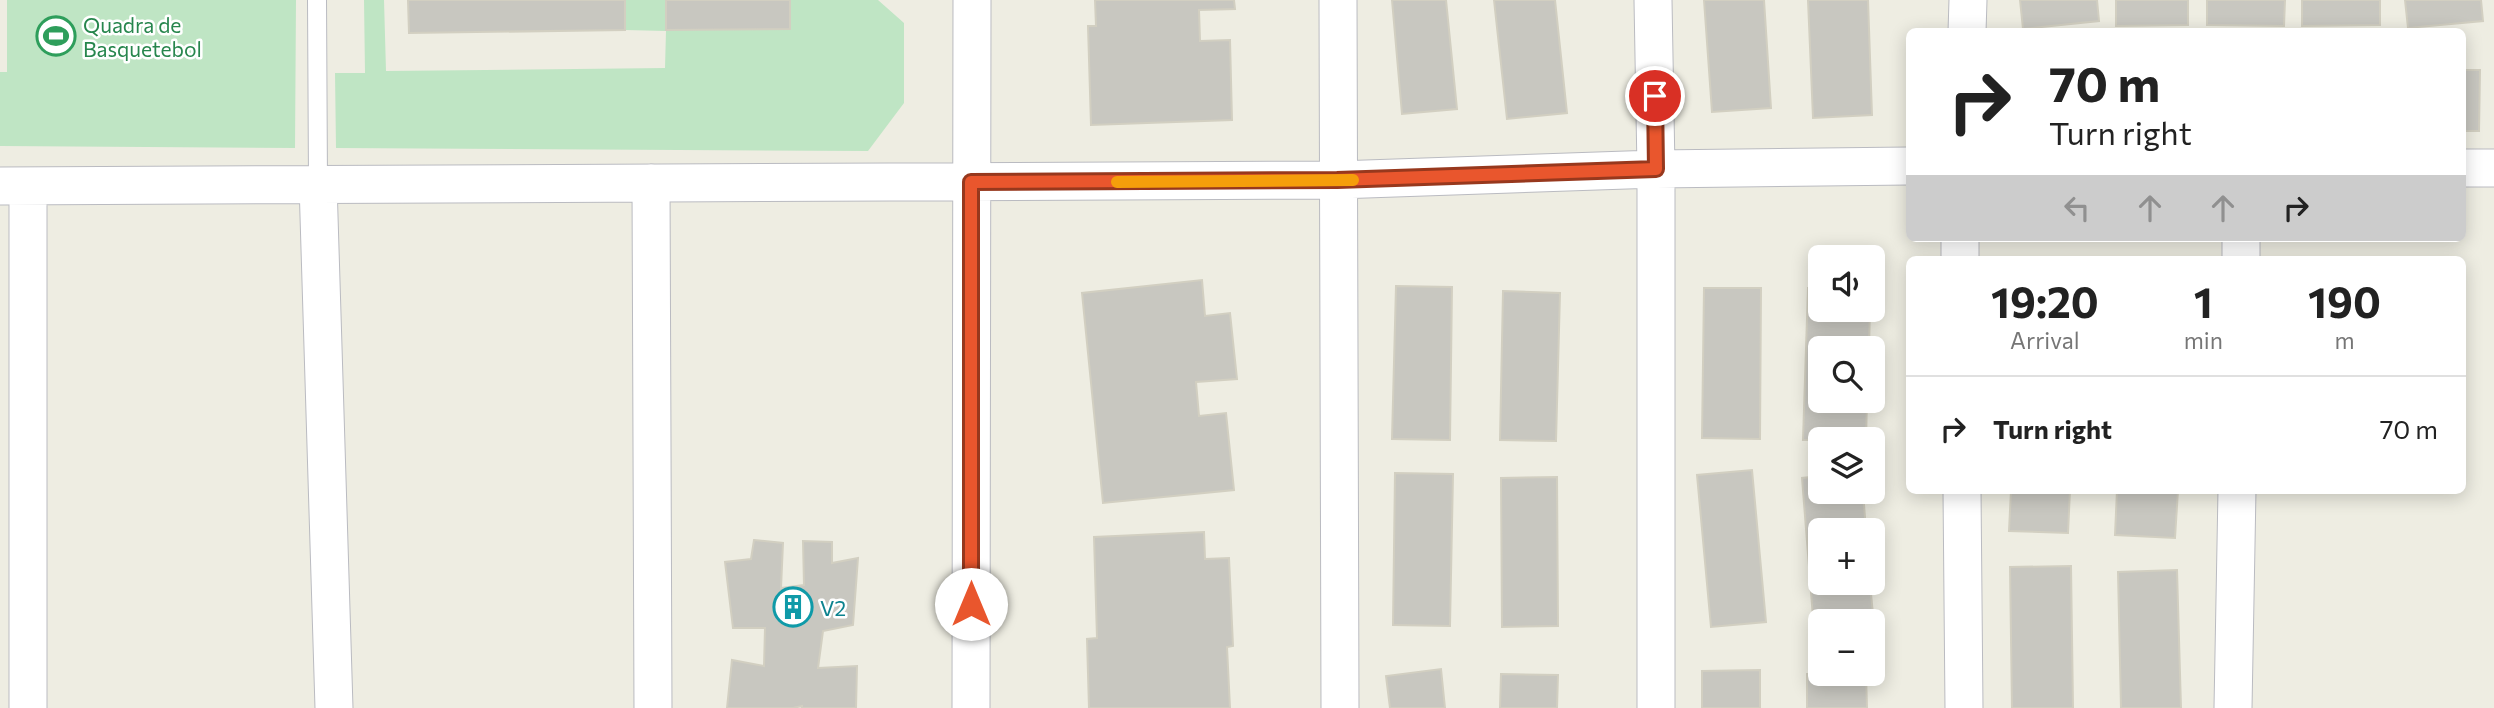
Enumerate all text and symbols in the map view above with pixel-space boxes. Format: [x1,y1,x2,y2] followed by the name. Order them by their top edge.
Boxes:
[83,12,202,61] place label: Quadra de Basquetebol
[35,15,77,57] sports icon: Quadra de Basquetebol
[2049,52,2160,112] text: 70 m
[1934,56,2025,147] icon: right
[1625,66,1685,126] pin
[1636,77,1674,115] icon: arrive
[2049,112,2192,152] text: Turn right
[2058,189,2096,227] icon: left
[2131,189,2169,227] icon: ahead
[2204,189,2242,227] icon: ahead
[2277,189,2315,227] icon: right
[1808,245,1885,686] map controls
[1808,245,1885,322] button: sound
[1991,275,2099,327] text: 19:20
[2194,275,2213,327] text: 1
[2308,275,2381,327] text: 190
[2010,326,2080,354] text: Arrival
[2184,326,2223,354] text: min
[2334,326,2354,354] text: m
[1808,336,1885,413] button: search
[1934,410,1972,448] icon: right
[1993,413,2112,444] text: Turn right
[2380,413,2438,444] text: 70 m
[1808,427,1885,504] button: layers
[1808,518,1885,595] button: +
[934,567,1008,641] position arrow
[772,586,814,628] building icon: V2
[820,595,846,620] place label: V2
[1808,609,1885,686] button: −

